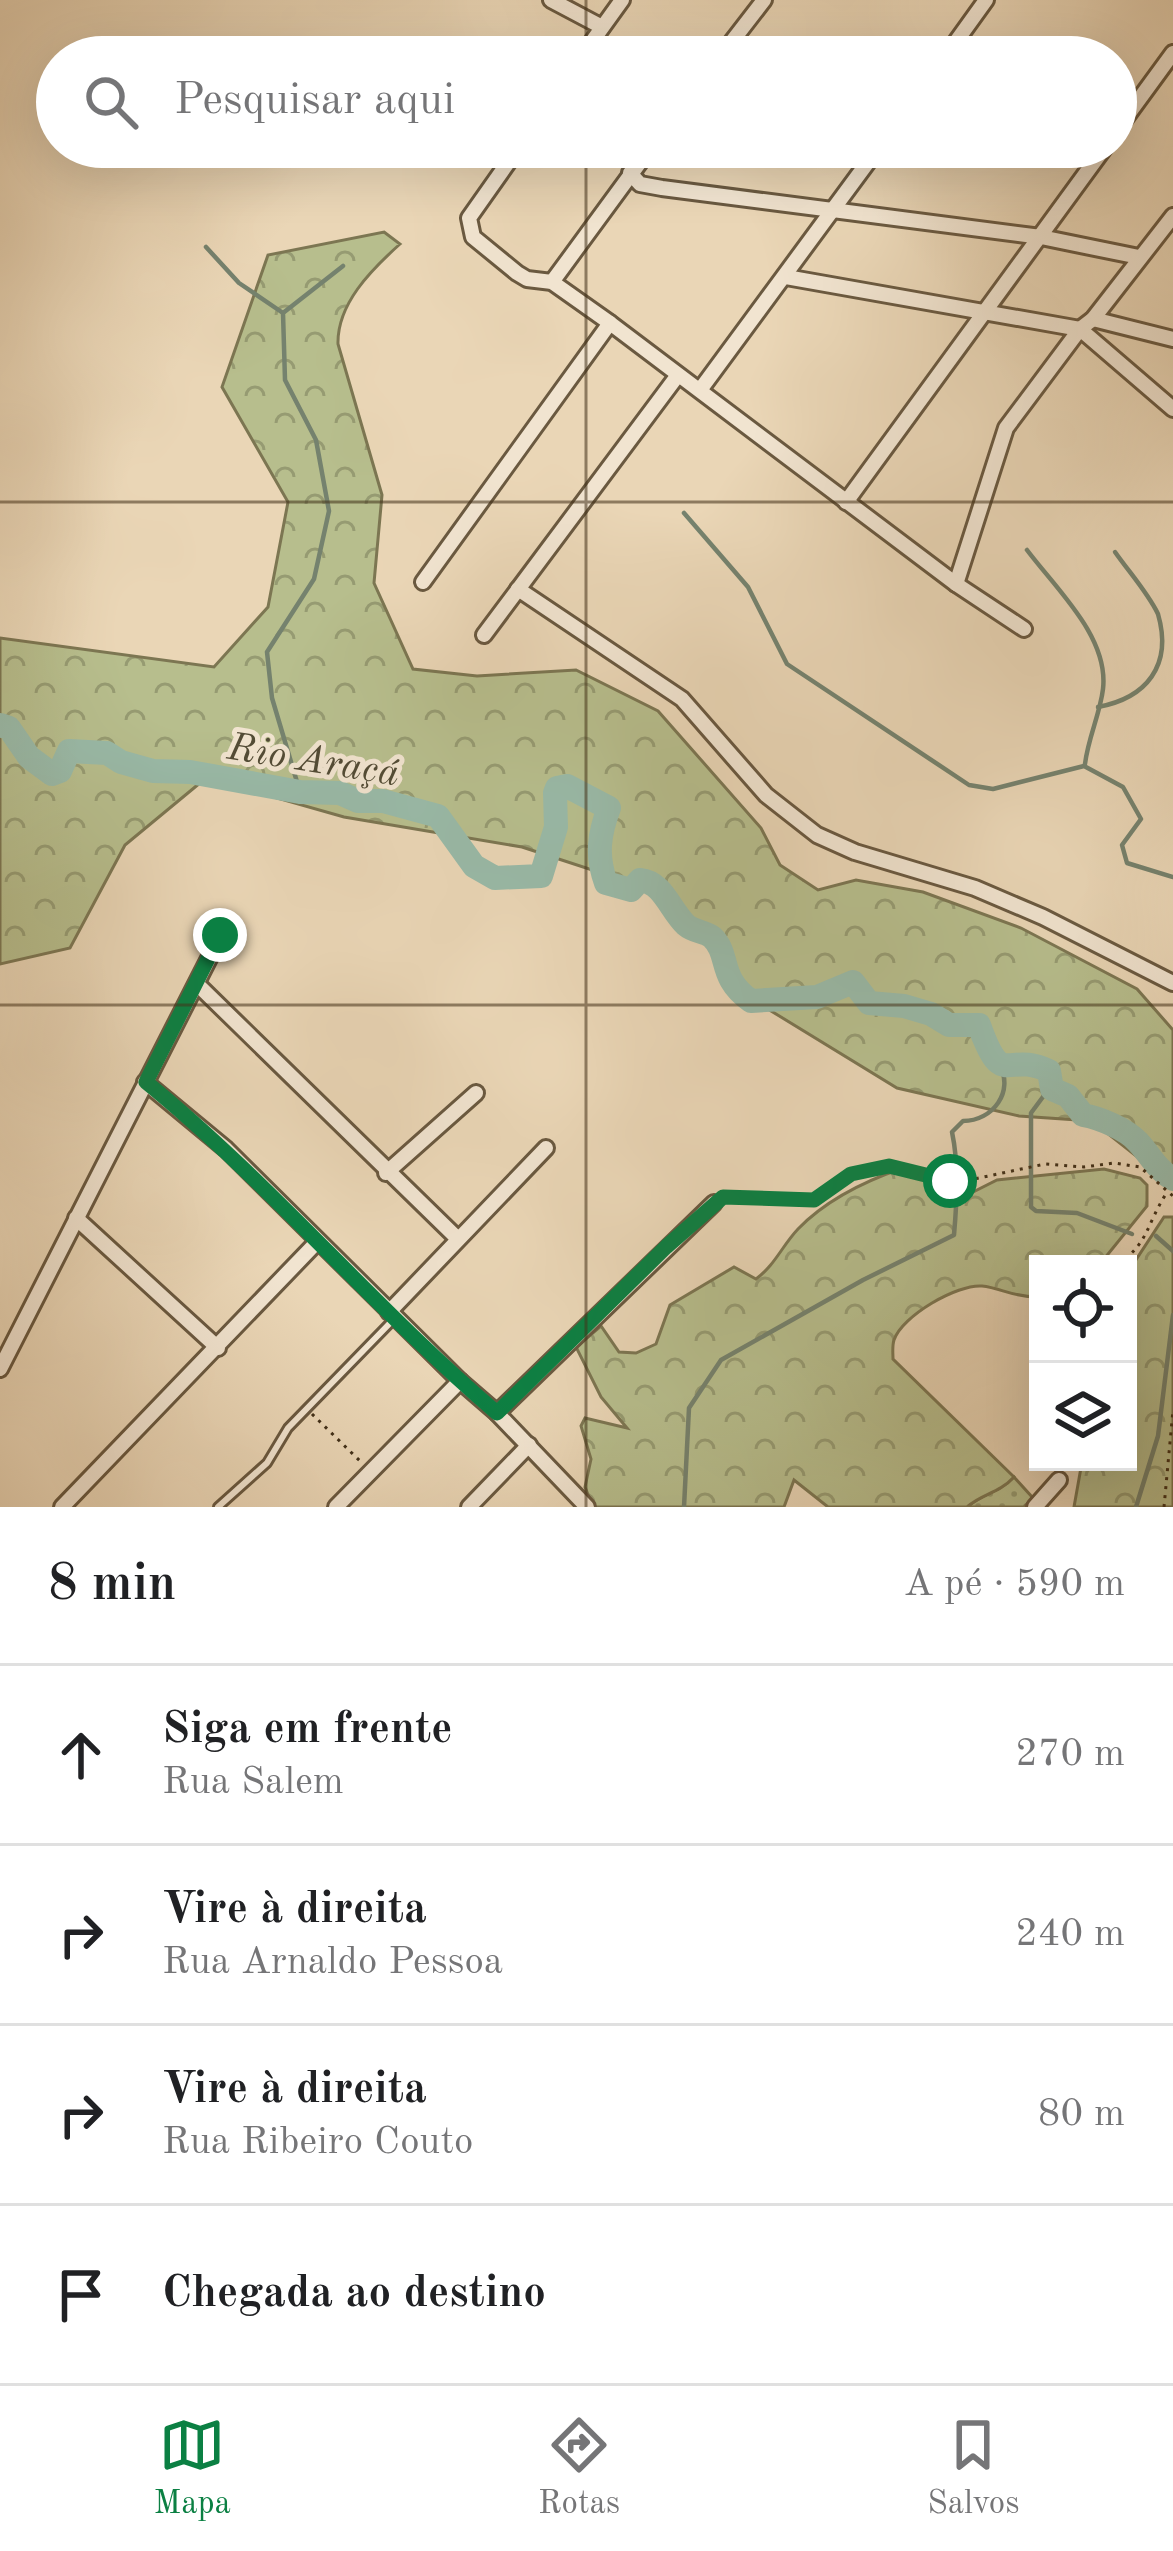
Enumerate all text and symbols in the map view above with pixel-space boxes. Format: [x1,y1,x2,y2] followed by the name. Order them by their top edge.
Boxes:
[36,36,1137,168] search box
[78,69,144,135] icon: search
[174,79,455,124] text: Pesquisar aqui
[224,728,402,794] water label: Rio Araçá
[193,908,247,962] route end
[923,1154,977,1208] route start
[1029,1255,1137,1471] map controls
[1029,1255,1137,1363] button: locate
[1029,1363,1137,1471] button: layers
[48,1560,176,1611] text: 8 min
[904,1565,1125,1604] text: A pé · 590 m
[162,1708,453,1753] text: Siga em frente
[48,1722,114,1788] icon: ahead
[1015,1735,1125,1774] text: 270 m
[162,1763,344,1802] text: Rua Salem
[162,1888,427,1933] text: Vire à direita
[48,1902,114,1968] icon: right
[1015,1915,1125,1954] text: 240 m
[162,1943,503,1982] text: Rua Arnaldo Pessoa
[162,2068,427,2113] text: Vire à direita
[48,2082,114,2148] icon: right
[1038,2095,1125,2134] text: 80 m
[162,2123,473,2162] text: Rua Ribeiro Couto
[48,2262,114,2328] icon: arrive
[162,2272,546,2317] text: Chegada ao destino
[154,2412,231,2525] tab: Mapa
[538,2412,620,2525] tab: Rotas
[927,2412,1019,2525] tab: Salvos

